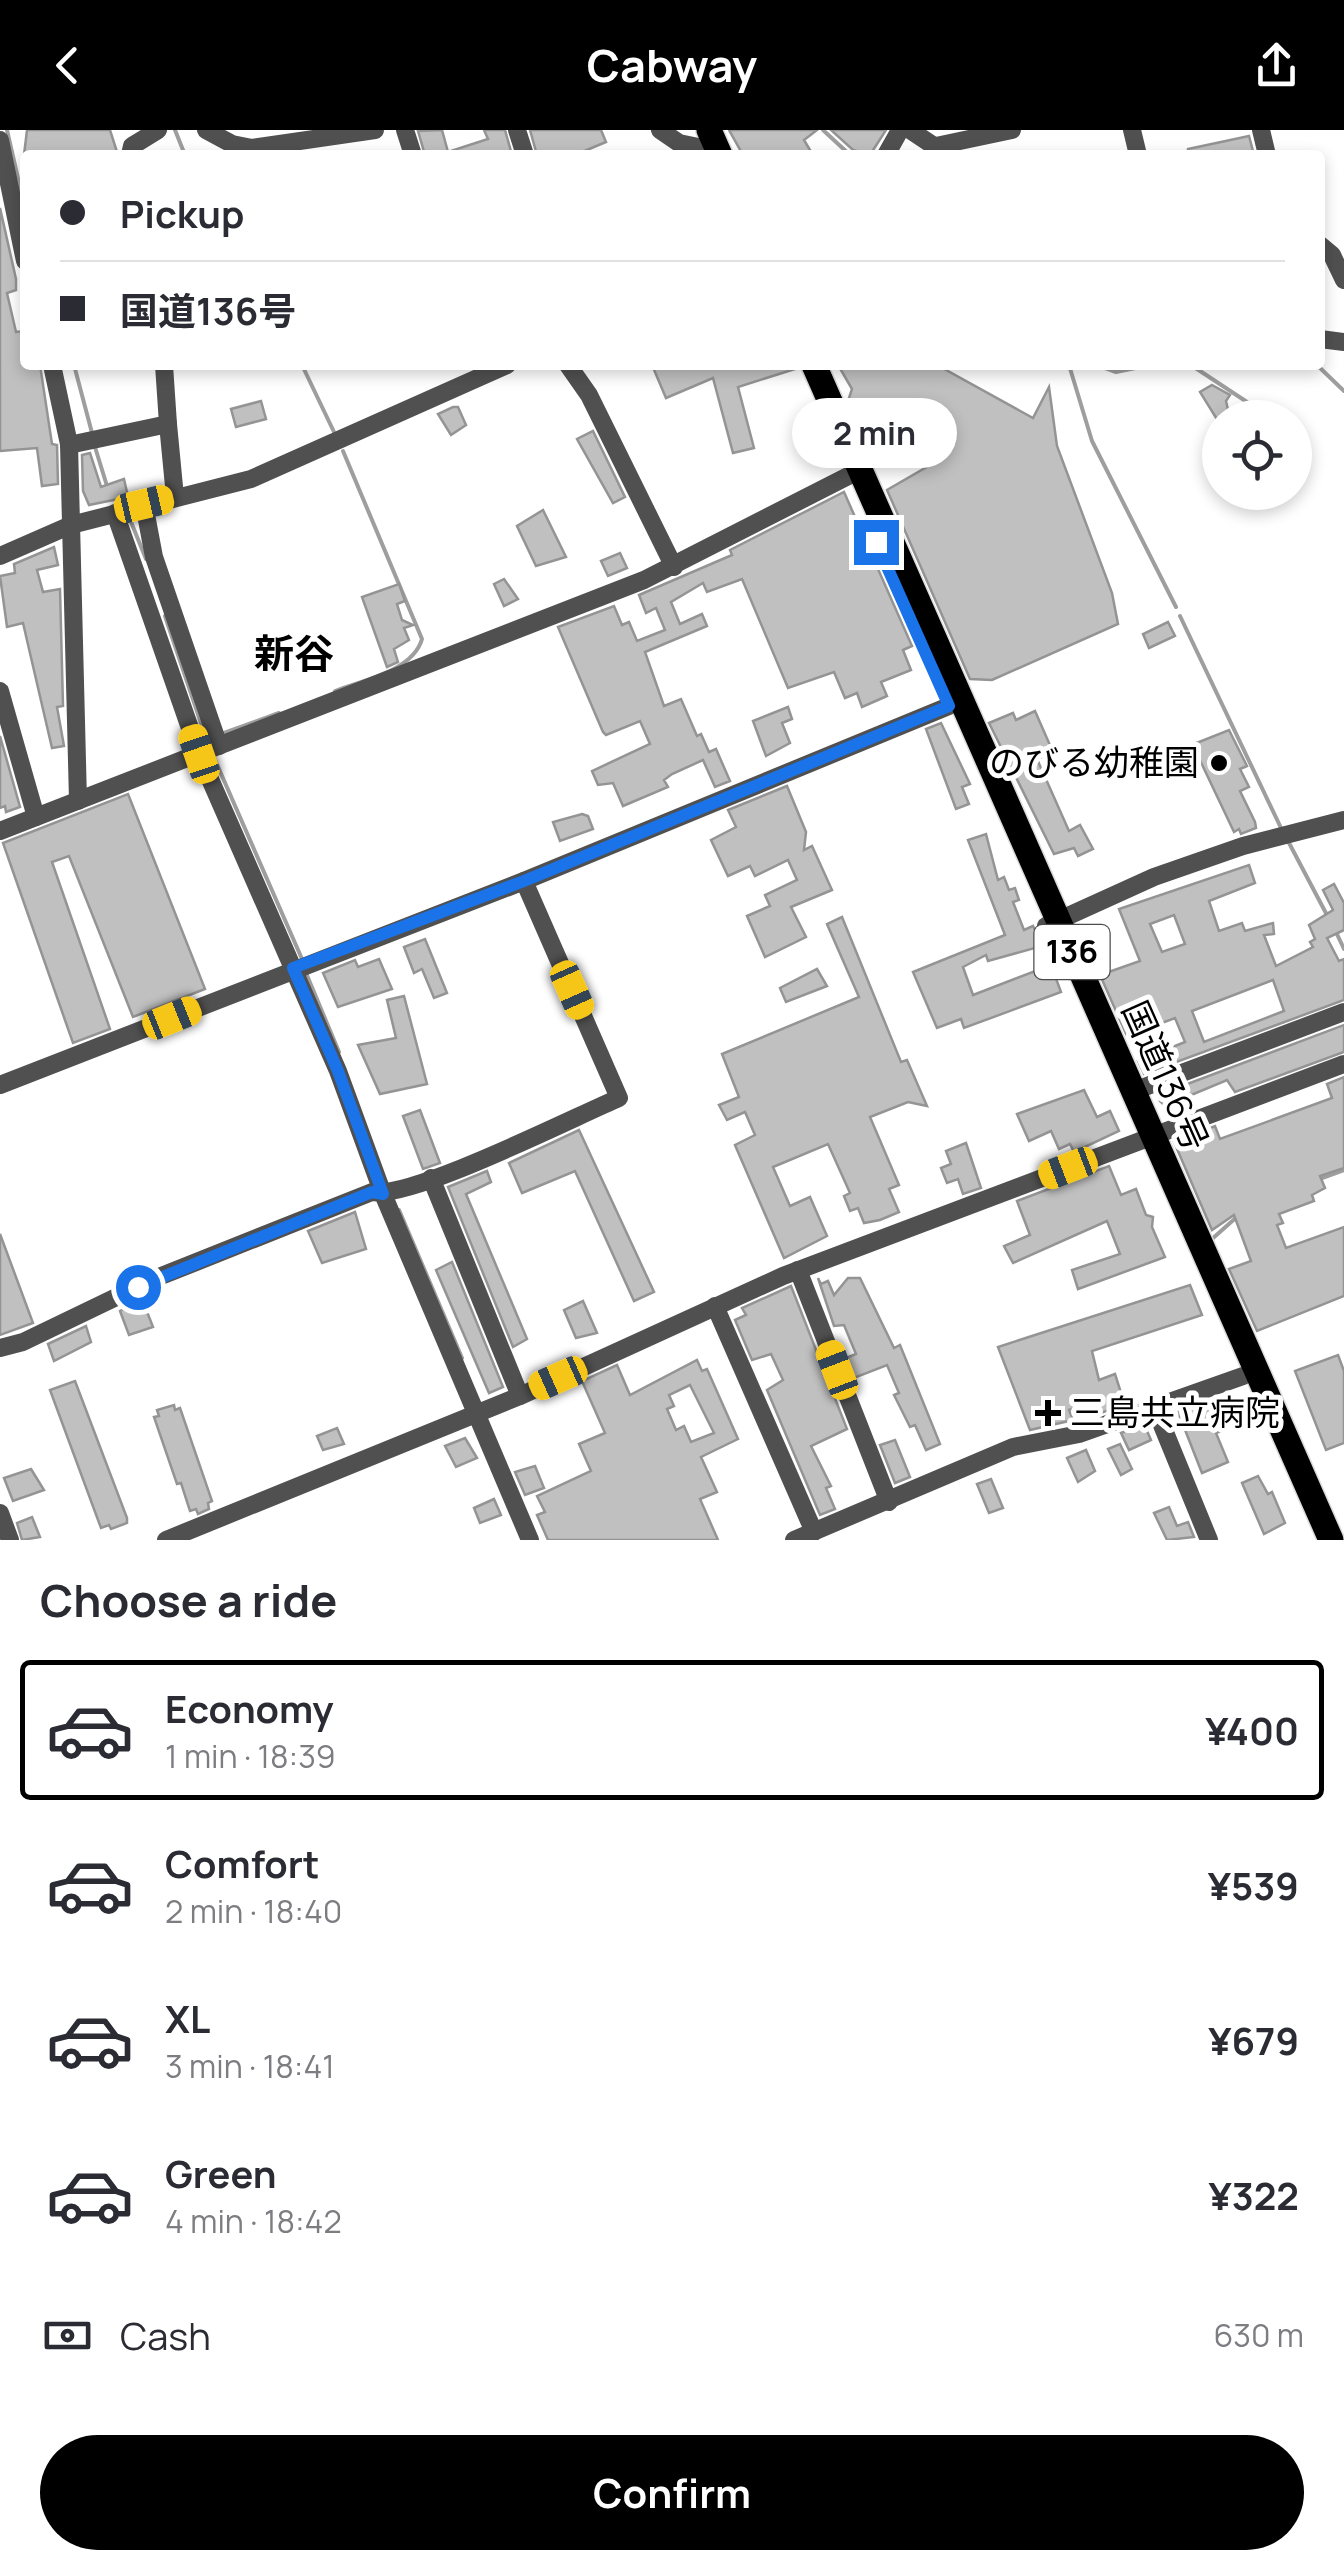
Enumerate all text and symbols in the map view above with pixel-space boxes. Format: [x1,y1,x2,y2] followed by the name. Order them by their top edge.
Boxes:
[587,34,757,96] text: Cabway
[40,38,95,93] icon: back
[1249,38,1304,93] icon: share
[120,187,244,239] text: Pickup
[120,284,296,336] text: 国道136号
[794,397,958,467] callout: 2 min
[1202,400,1312,510] map controls
[1202,400,1312,510] button: locate
[833,411,916,455] text: 2 min
[111,483,177,525] car
[854,520,899,565] route end
[254,625,334,680] district label: 新谷
[175,721,223,787] car
[989,738,1199,786] place label: のびる幼稚園
[1208,752,1230,774] marker: のびる幼稚園
[1034,925,1110,979] road number: 136
[546,956,598,1024] car
[139,993,205,1043] car
[1112,993,1220,1158] street label: 国道136号
[1035,1143,1101,1193] car
[116,1265,161,1310] route start
[812,1337,862,1403] car
[524,1352,592,1404] car
[1070,1388,1280,1436] place label: 三島共立病院
[1035,1400,1061,1426] marker: 三島共立病院
[40,1569,337,1631] text: Choose a ride
[165,1682,334,1734] text: Economy
[45,1685,135,1775] icon: car
[1205,1704,1299,1756] text: ¥400
[165,1734,336,1778] text: 1 min · 18:39
[165,1837,319,1889] text: Comfort
[45,1840,135,1930] icon: car
[1208,1859,1299,1911] text: ¥539
[165,1889,342,1933] text: 2 min · 18:40
[165,1992,210,2044] text: XL
[45,1995,135,2085] icon: car
[1208,2014,1299,2066] text: ¥679
[165,2044,335,2088] text: 3 min · 18:41
[165,2147,277,2199] text: Green
[45,2150,135,2240] icon: car
[1208,2169,1299,2221] text: ¥322
[165,2199,342,2243] text: 4 min · 18:42
[40,2308,95,2363] icon: cash
[120,2309,211,2361] text: Cash
[1213,2313,1304,2357] text: 630 m
[40,2435,1304,2550] button: Confirm

